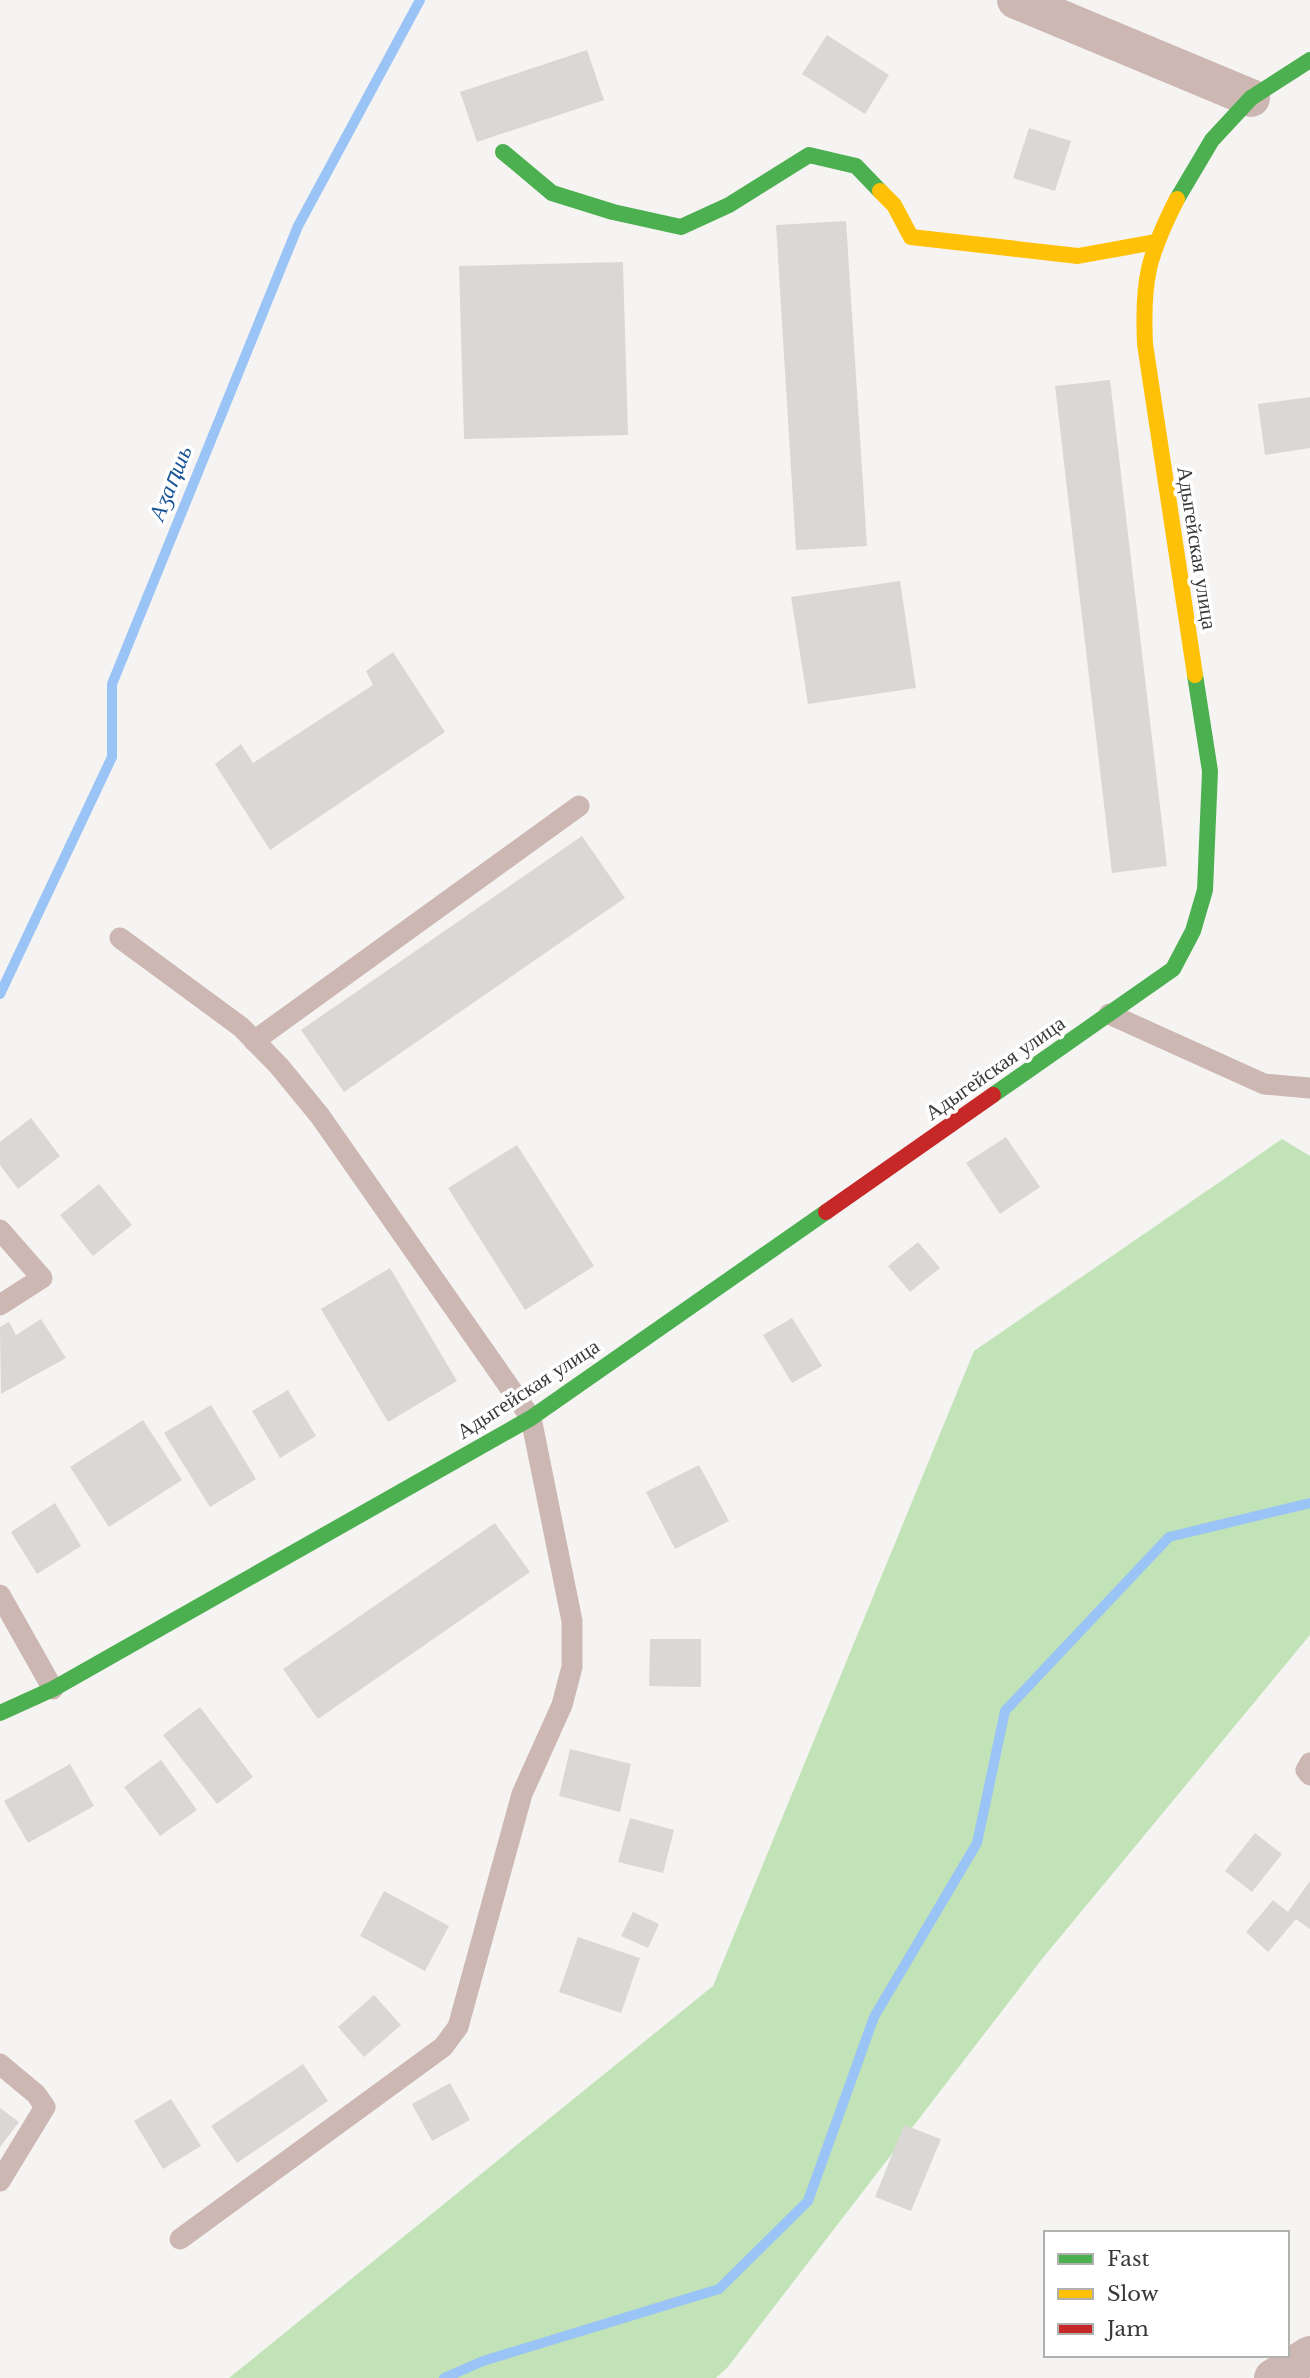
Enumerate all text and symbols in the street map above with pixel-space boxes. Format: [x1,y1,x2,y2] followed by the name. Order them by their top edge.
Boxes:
[142,441,198,526] water label: Аӡаԥшь
[1171,465,1223,632] street label: Адыгейская улица
[920,1010,1071,1126] street label: Адыгейская улица
[452,1333,605,1445] street label: Адыгейская улица
[1044,2231,1289,2357] legend
[1107,2246,1149,2272] text: Fast
[1107,2281,1159,2307] text: Slow
[1104,2316,1149,2342] text: Jam

